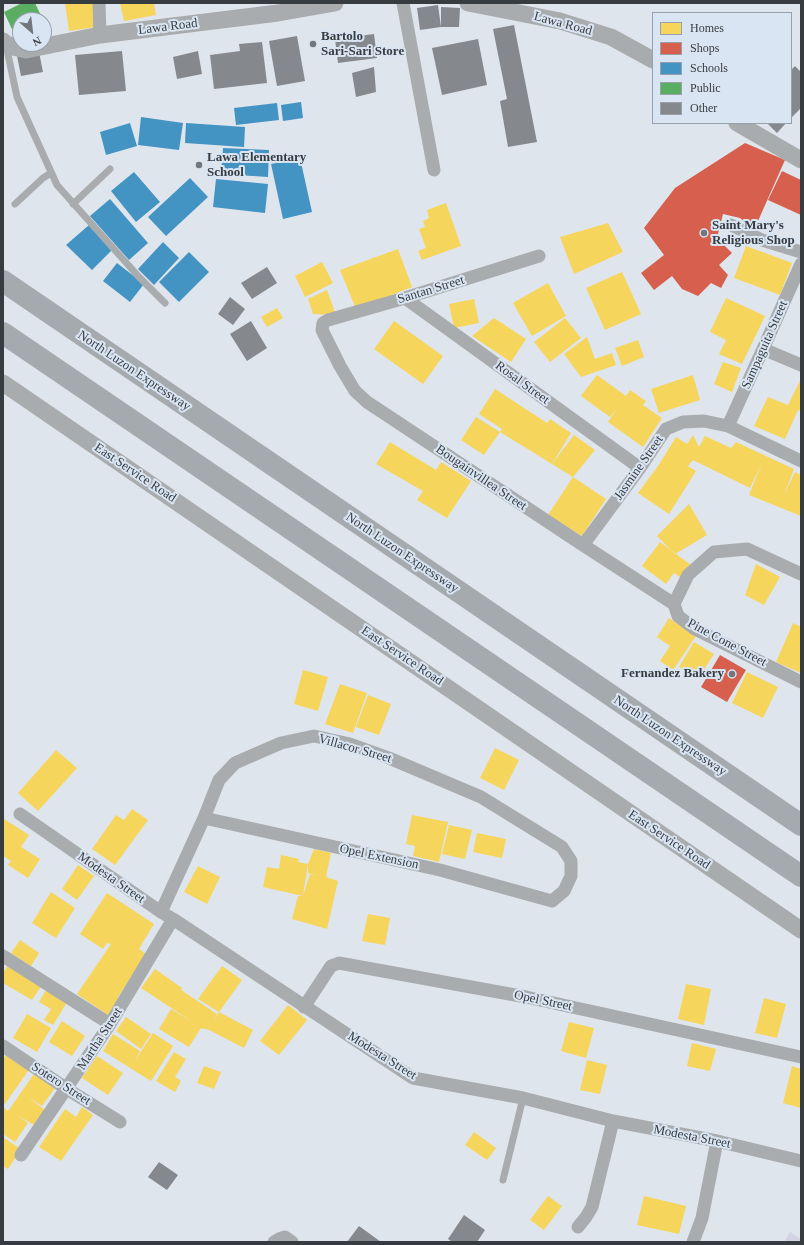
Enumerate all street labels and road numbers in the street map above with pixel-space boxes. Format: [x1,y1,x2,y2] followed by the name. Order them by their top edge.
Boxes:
[532,9,594,39] street label: Lawa Road
[137,16,199,38] street label: Lawa Road
[396,272,466,308] street label: Santan Street
[739,298,791,392] street label: Sampaguita Street
[75,327,193,415] street label: North Luzon Expressway
[492,358,552,408] street label: Rosal Street
[611,433,667,503] street label: Jasmine Street
[91,440,179,506] street label: East Service Road
[432,442,530,514] street label: Bougainvillea Street
[343,509,461,597] street label: North Luzon Expressway
[685,616,769,670] street label: Pine Cone Street
[358,623,446,689] street label: East Service Road
[611,692,729,780] street label: North Luzon Expressway
[317,731,393,767] street label: Villacor Street
[625,807,713,873] street label: East Service Road
[338,841,420,873] street label: Opel Extension
[74,849,148,907] street label: Modesta Street
[513,987,573,1015] street label: Opel Street
[74,1005,126,1073] street label: Martha Street
[345,1029,419,1083] street label: Modesta Street
[28,1059,94,1109] street label: Sotero Street
[652,1122,732,1152] street label: Modesta Street

